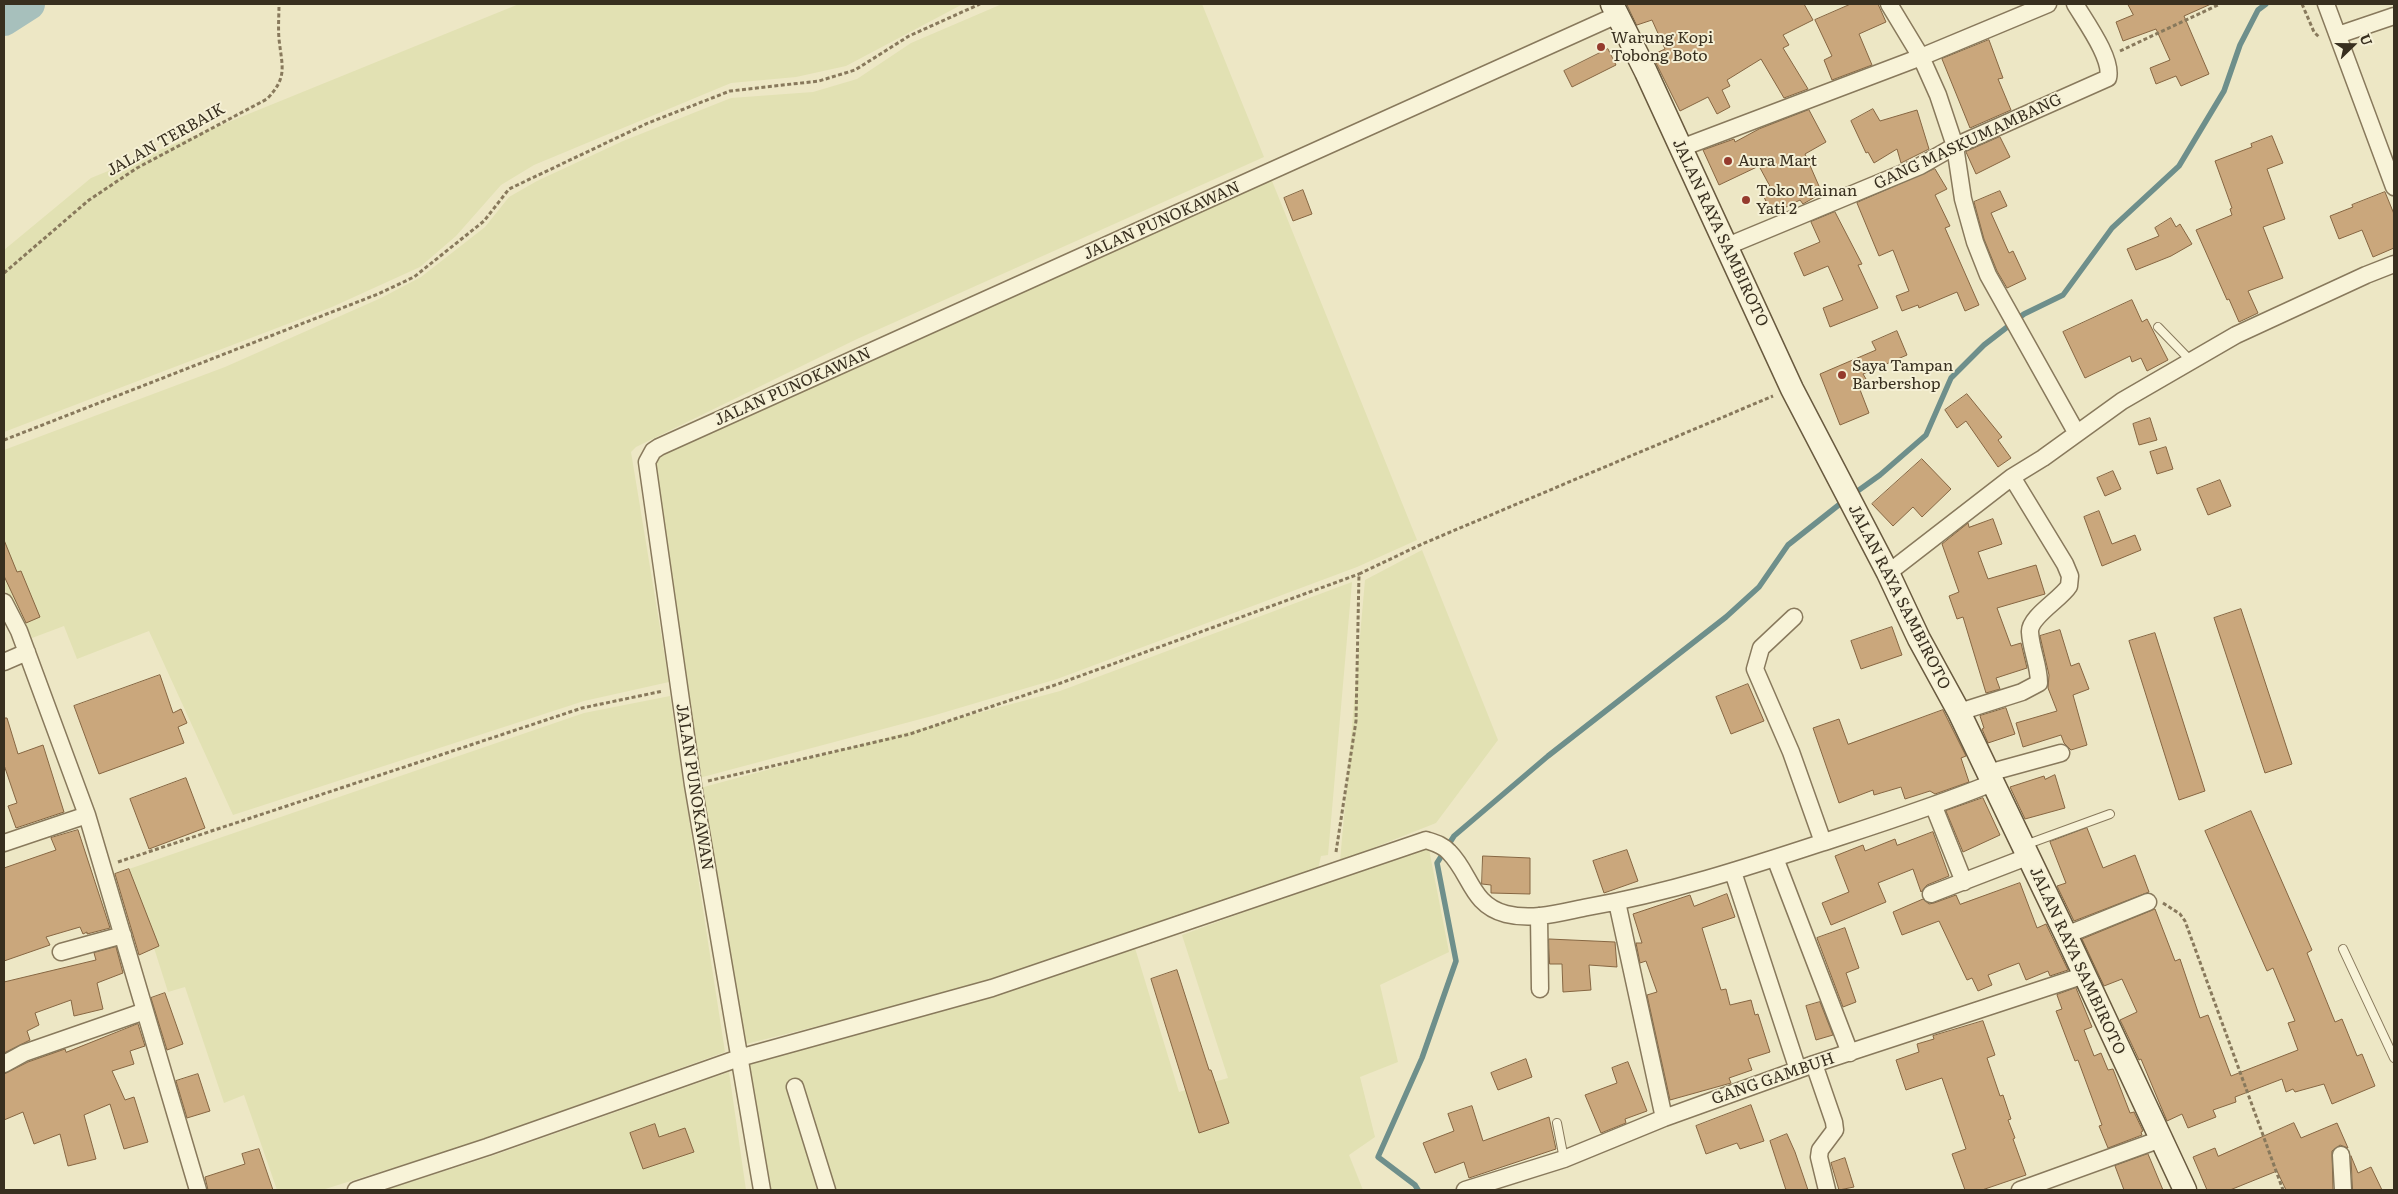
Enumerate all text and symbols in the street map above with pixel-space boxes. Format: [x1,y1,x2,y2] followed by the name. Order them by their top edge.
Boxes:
[2328,20,2378,70] north arrow
[1611,28,1713,66] place label: Warung Kopi Tobong Boto
[2356,31,2378,48] text: U
[1595,41,1607,53] marker: Warung Kopi Tobong Boto
[1871,90,2065,194] street label: GANG MASKUMAMBANG
[103,100,229,180] street label: JALAN TERBAIK
[1668,136,1772,330] street label: JALAN RAYA SAMBIROTO
[1738,151,1817,171] place label: Aura Mart
[1722,155,1734,167] marker: Aura Mart
[1081,178,1243,264] street label: JALAN PUNOKAWAN
[1756,181,1857,219] place label: Toko Mainan Yati 2
[1740,194,1752,206] marker: Toko Mainan Yati 2
[712,344,874,430] street label: JALAN PUNOKAWAN
[1852,356,1953,394] place label: Saya Tampan Barbershop
[1836,369,1848,381] marker: Saya Tampan Barbershop
[1844,501,1954,693] street label: JALAN RAYA SAMBIROTO
[671,702,717,872] street label: JALAN PUNOKAWAN
[2025,864,2129,1058] street label: JALAN RAYA SAMBIROTO
[1709,1049,1837,1109] street label: GANG GAMBUH

